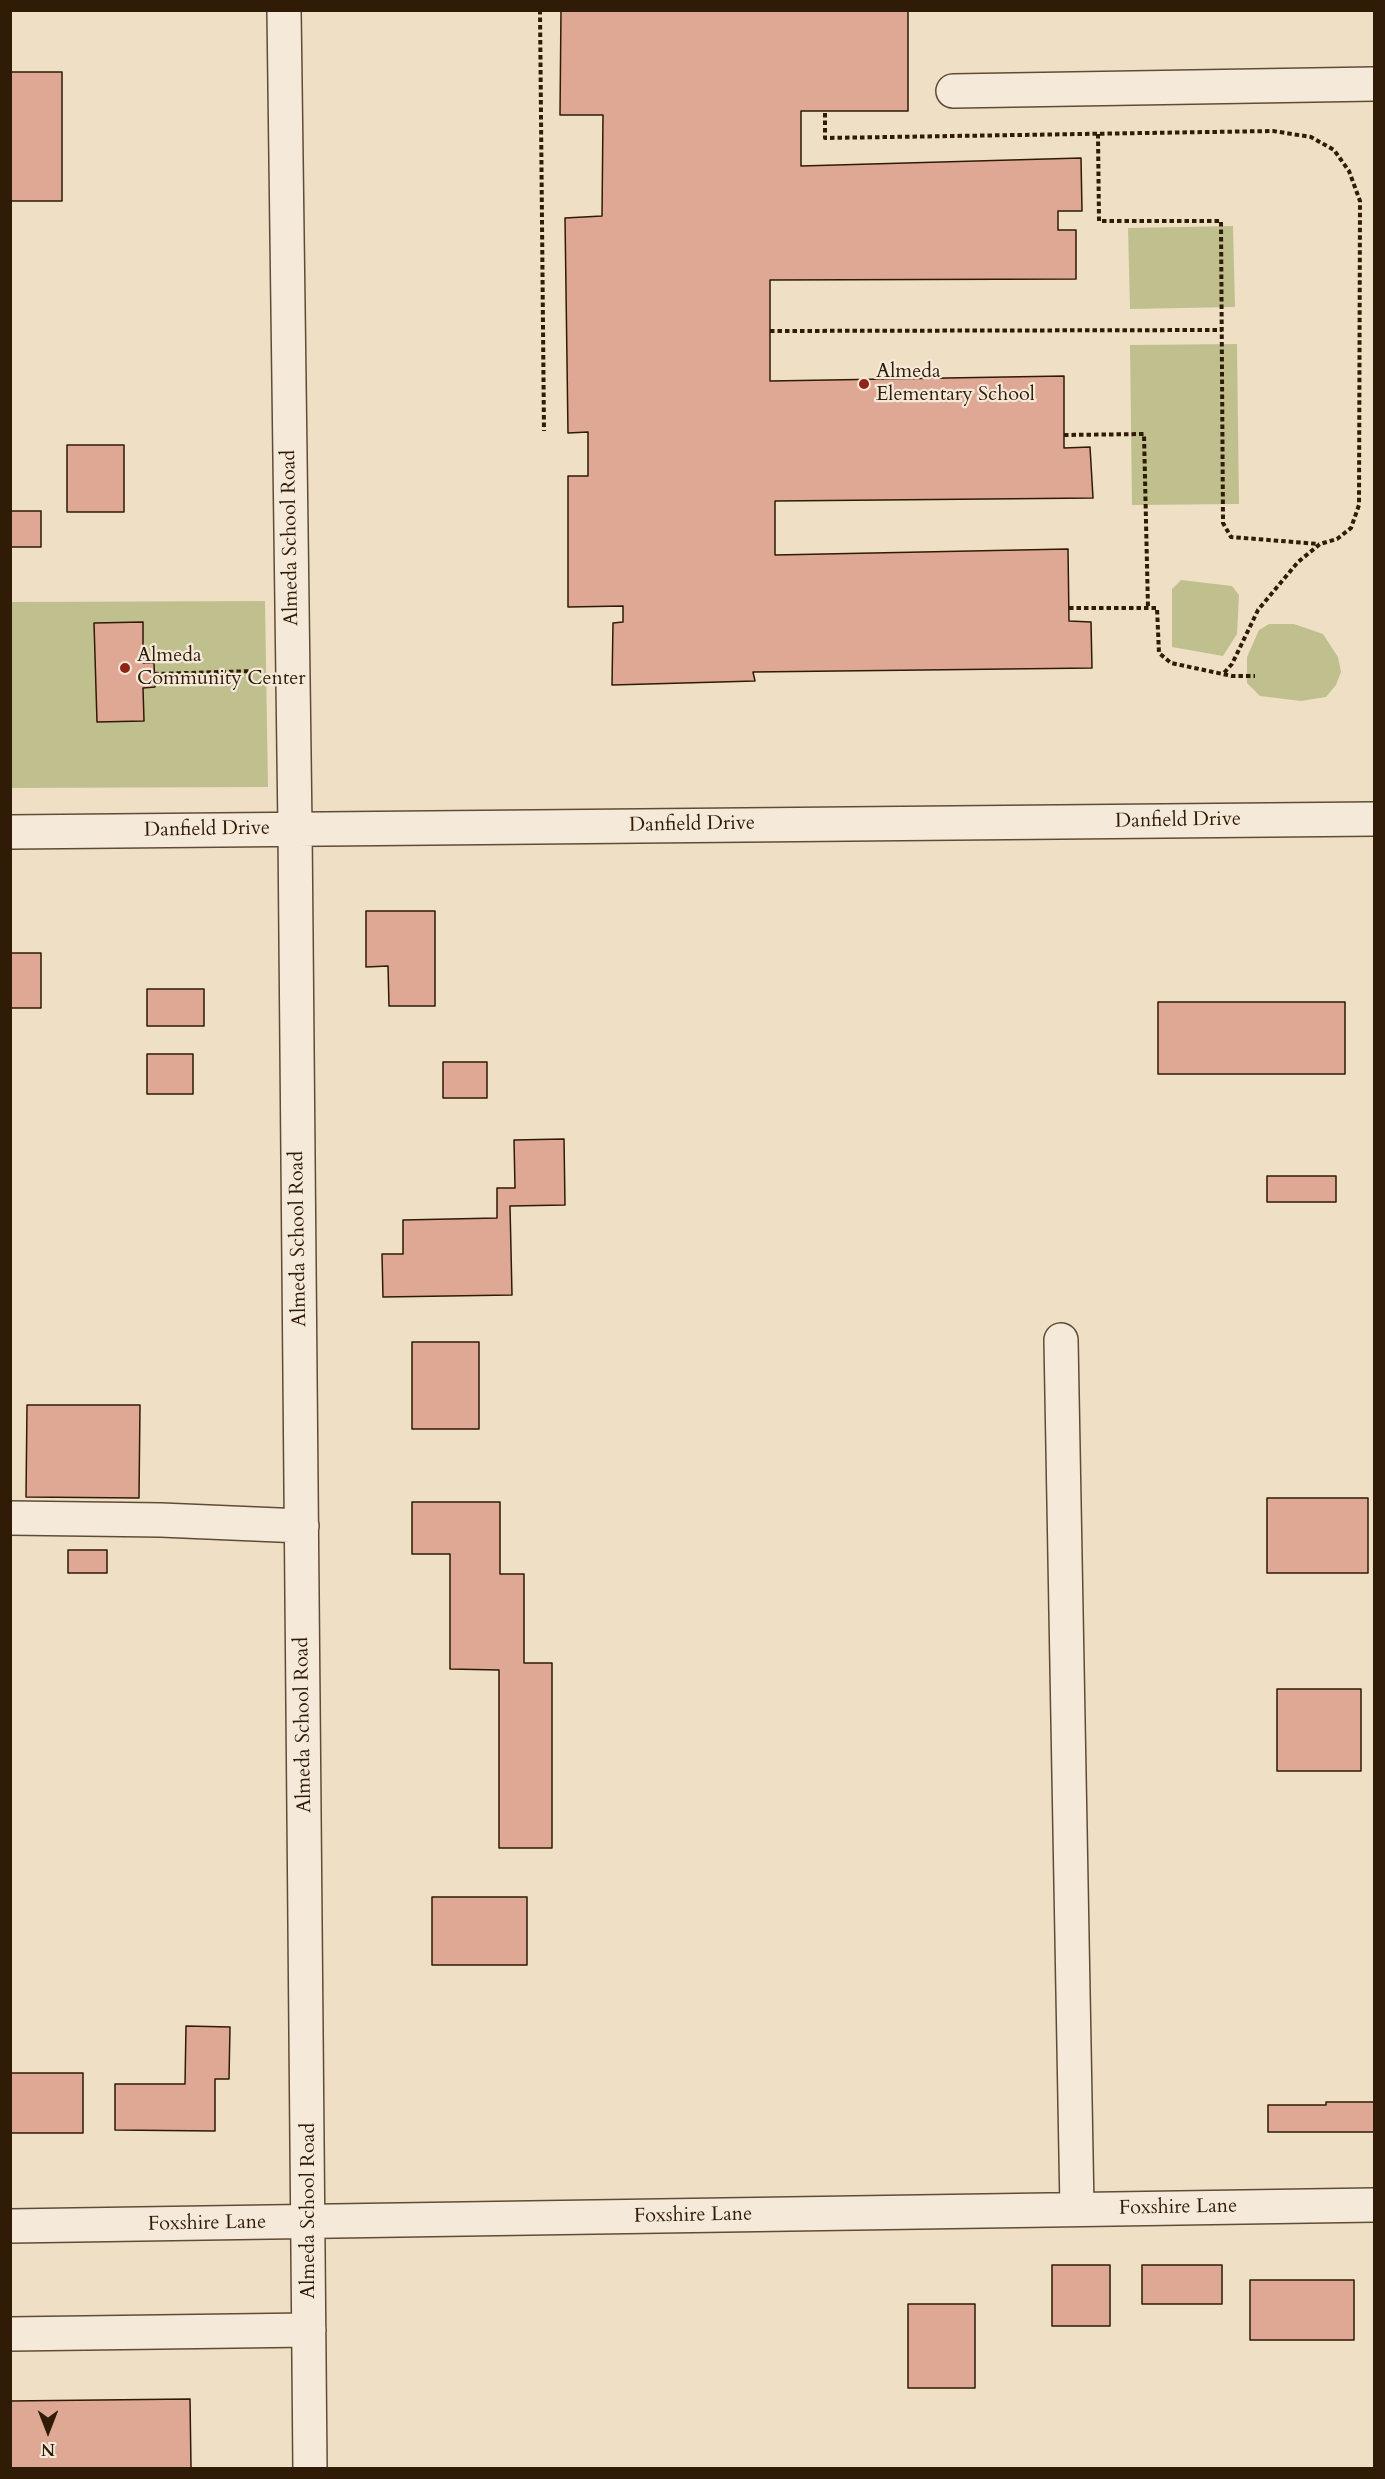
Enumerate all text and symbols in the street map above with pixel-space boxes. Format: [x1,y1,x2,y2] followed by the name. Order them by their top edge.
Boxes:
[876,360,1035,407] place label: Almeda Elementary School
[857,377,871,391] marker: Almeda Elementary School
[277,450,305,626] street label: Almeda School Road
[137,644,306,691] place label: Almeda Community Center
[118,661,132,675] marker: Almeda Community Center
[1115,808,1241,834] street label: Danfield Drive
[629,812,755,838] street label: Danfield Drive
[144,817,270,843] street label: Danfield Drive
[285,1151,313,1327] street label: Almeda School Road
[290,1637,318,1813] street label: Almeda School Road
[297,2123,321,2299] street label: Almeda School Road
[1119,2195,1237,2221] street label: Foxshire Lane
[634,2203,752,2229] street label: Foxshire Lane
[148,2211,266,2237] street label: Foxshire Lane
[18,2401,78,2461] north arrow
[41,2438,55,2460] text: N

